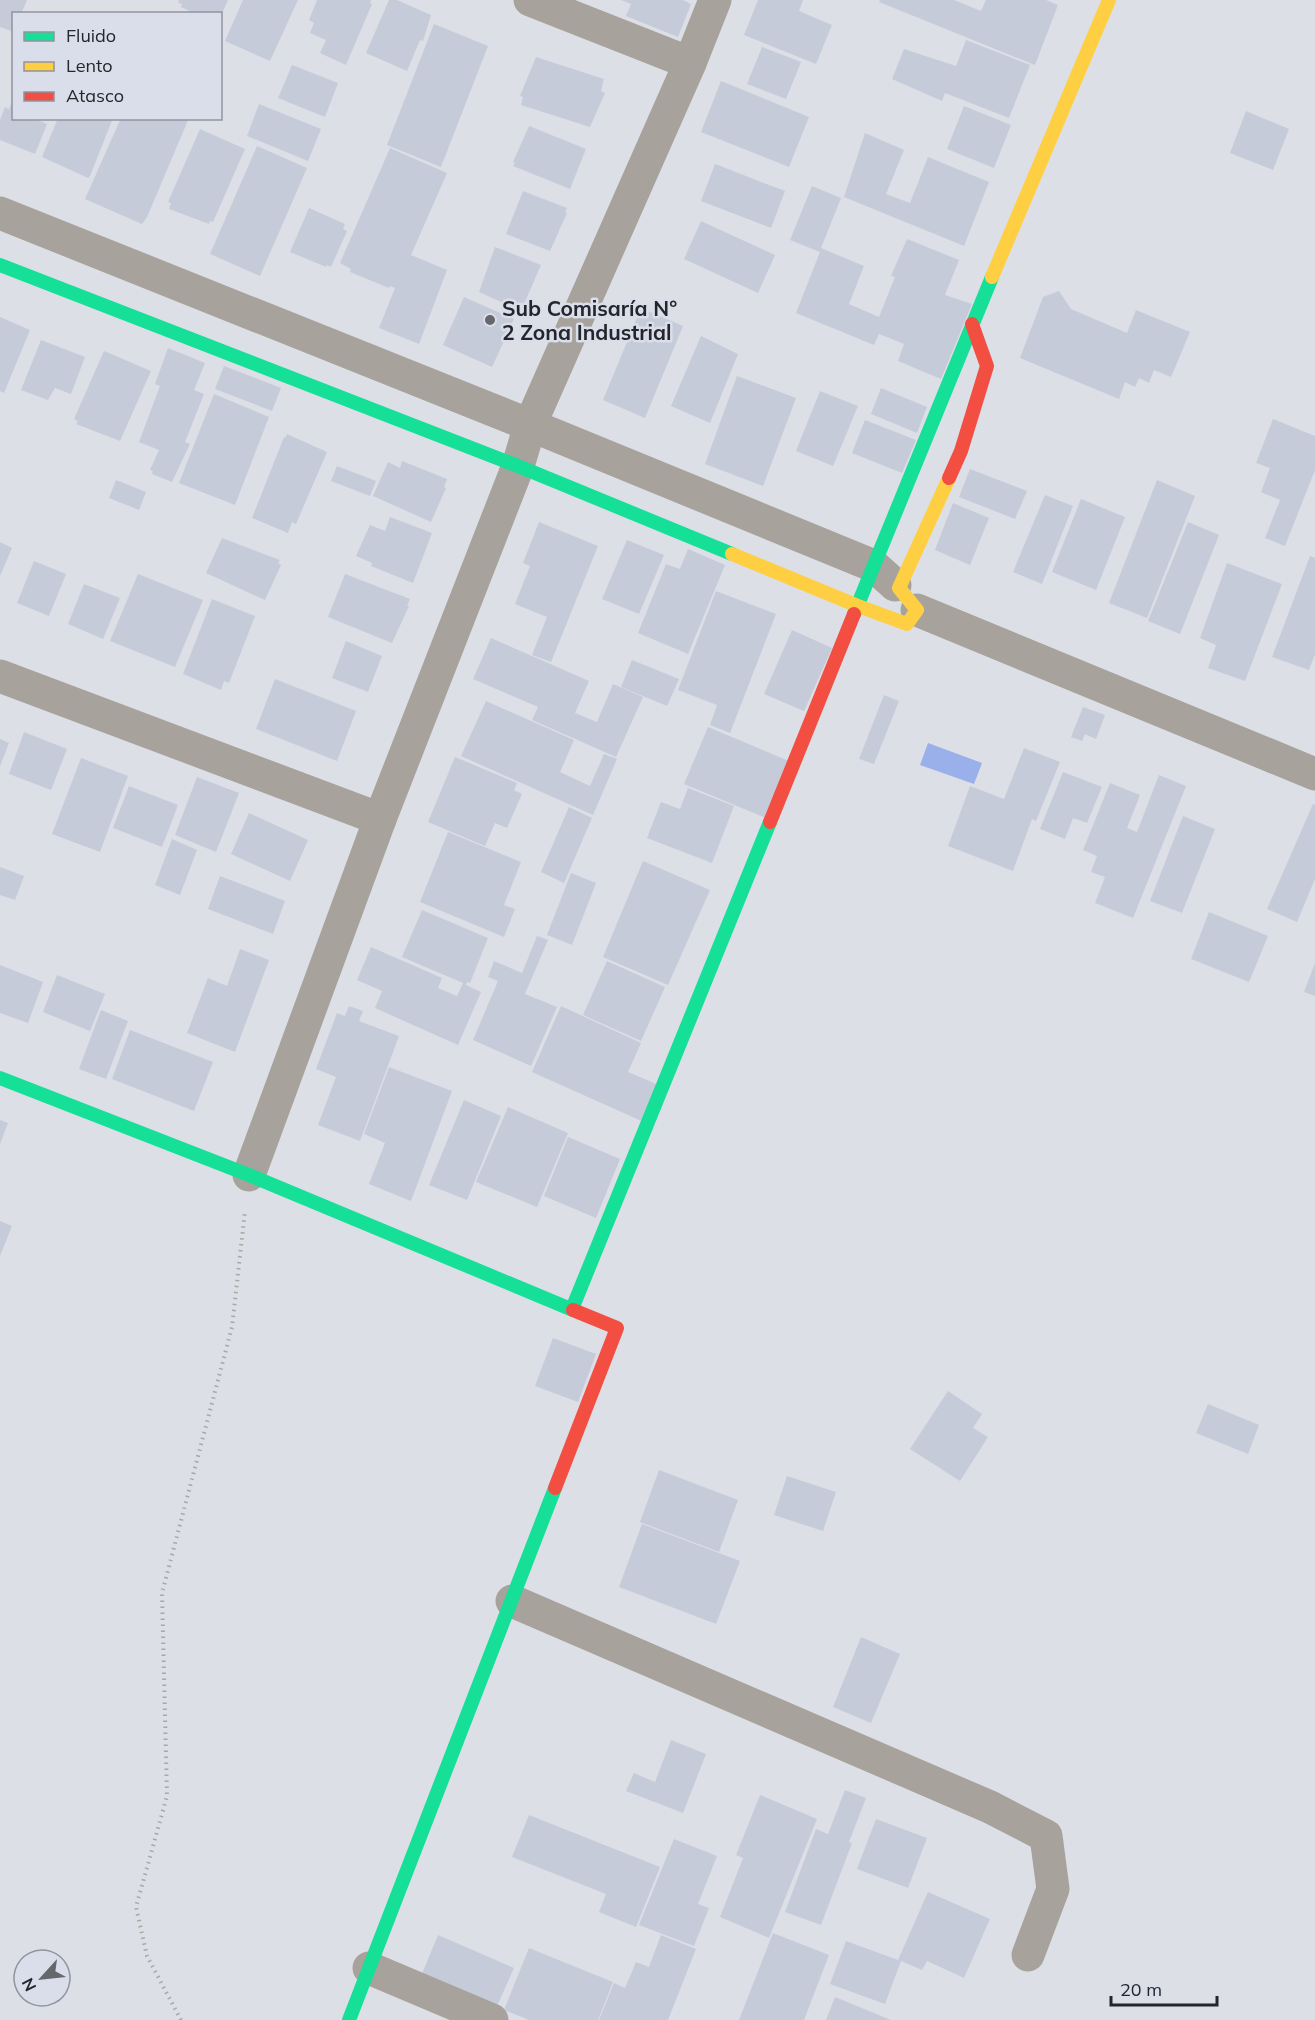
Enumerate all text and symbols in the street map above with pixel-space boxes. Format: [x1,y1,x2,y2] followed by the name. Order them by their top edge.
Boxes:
[12,12,222,120] legend
[66,24,116,47] text: Fluido
[66,54,113,77] text: Lento
[66,84,124,107] text: Atasco
[502,295,677,345] place label: Sub Comisaría N° 2 Zona Industrial
[483,313,497,327] marker: Sub Comisaría N° 2 Zona Industrial
[12,1948,72,2008] north arrow
[1111,1969,1218,2007] scale bar
[17,1975,40,1995] text: N
[1120,1978,1162,2001] text: 20 m

